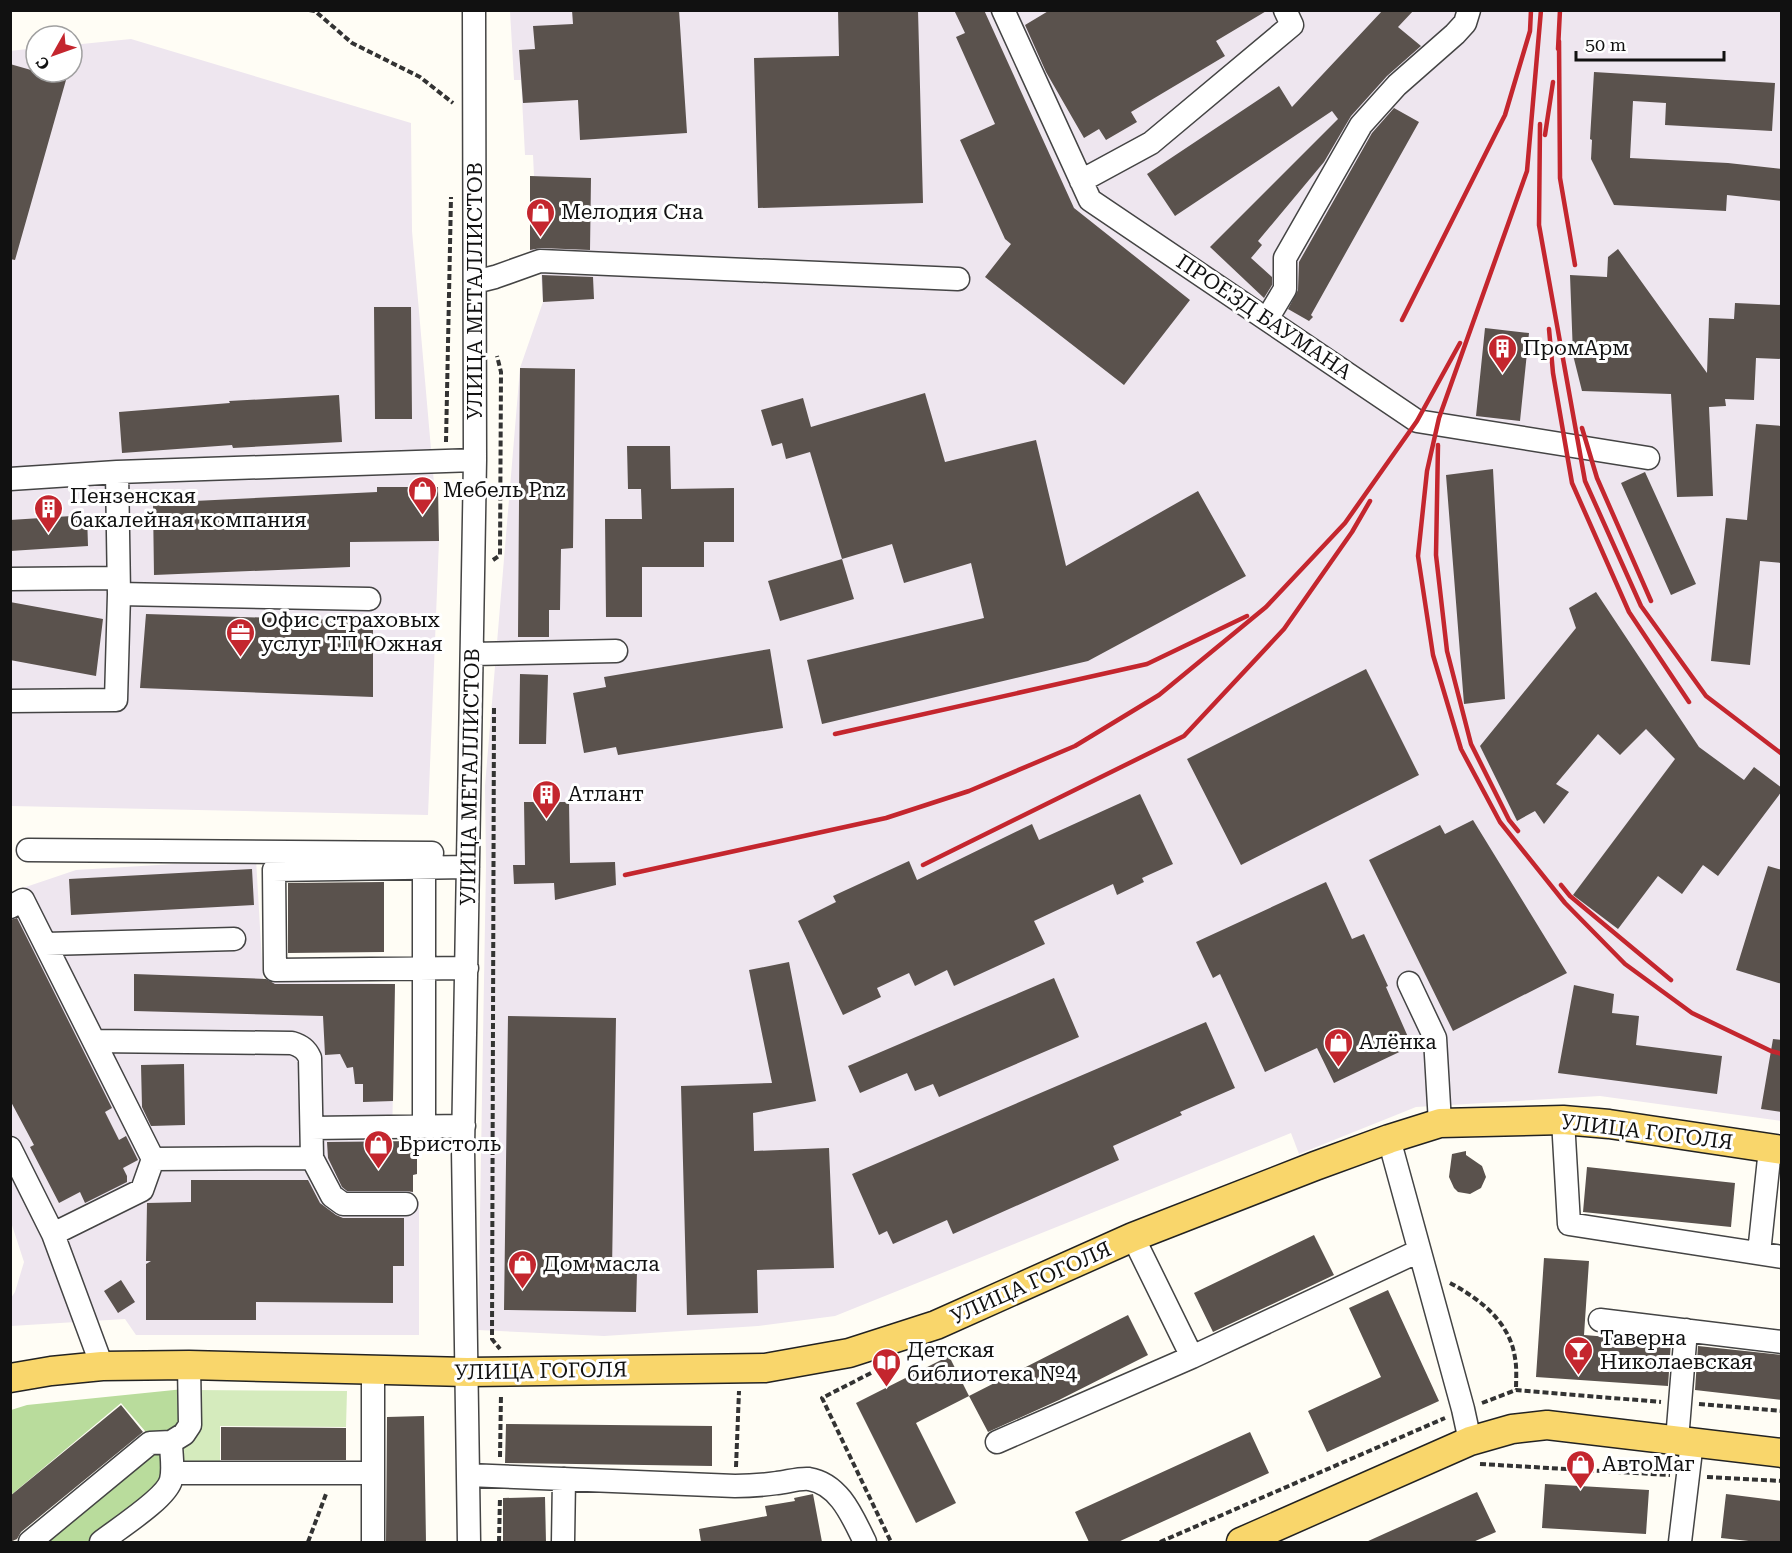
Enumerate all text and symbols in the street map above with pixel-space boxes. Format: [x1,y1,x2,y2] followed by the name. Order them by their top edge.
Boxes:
[24,24,84,84] north arrow
[1576,24,1724,62] scale bar
[1585,34,1626,55] text: 50 m
[32,53,54,74] text: С
[463,162,487,420] street label: УЛИЦА МЕТАЛЛИСТОВ
[524,196,556,238] shop icon: Мелодия Сна
[561,200,704,224] place label: Мелодия Сна
[1172,250,1356,385] street label: ПРОЕЗД БАУМАНА
[1486,332,1518,374] building icon: ПромАрм
[1523,336,1629,360] place label: ПромАрм
[406,474,438,516] shop icon: Мебель Pnz
[443,478,565,502] place label: Мебель Pnz
[70,484,307,532] place label: Пензенская бакалейная компания
[33,492,65,534] building icon: Пензенская бакалейная компания
[261,608,443,656] place label: Офис страховых услуг ТП Южная
[224,616,256,658] office icon: Офис страховых услуг ТП Южная
[456,648,484,906] street label: УЛИЦА МЕТАЛЛИСТОВ
[531,778,563,820] building icon: Атлант
[568,782,644,806] place label: Атлант
[1322,1026,1354,1068] shop icon: Алёнка
[1359,1030,1437,1054] place label: Алёнка
[1560,1110,1734,1154] street label: УЛИЦА ГОГОЛЯ
[362,1128,394,1170] shop icon: Бристоль
[399,1132,501,1156] place label: Бристоль
[947,1237,1115,1329] street label: УЛИЦА ГОГОЛЯ
[506,1248,538,1290] shop icon: Дом масла
[543,1252,660,1276] place label: Дом масла
[1600,1326,1753,1374] place label: Таверна Николаевская
[1563,1334,1595,1376] bar icon: Таверна Николаевская
[907,1338,1077,1386] place label: Детская библиотека №4
[870,1346,902,1388] library icon: Детская библиотека №4
[454,1357,628,1385] street label: УЛИЦА ГОГОЛЯ
[1565,1448,1597,1490] shop icon: АвтоМаг
[1602,1452,1695,1476] place label: АвтоМаг

